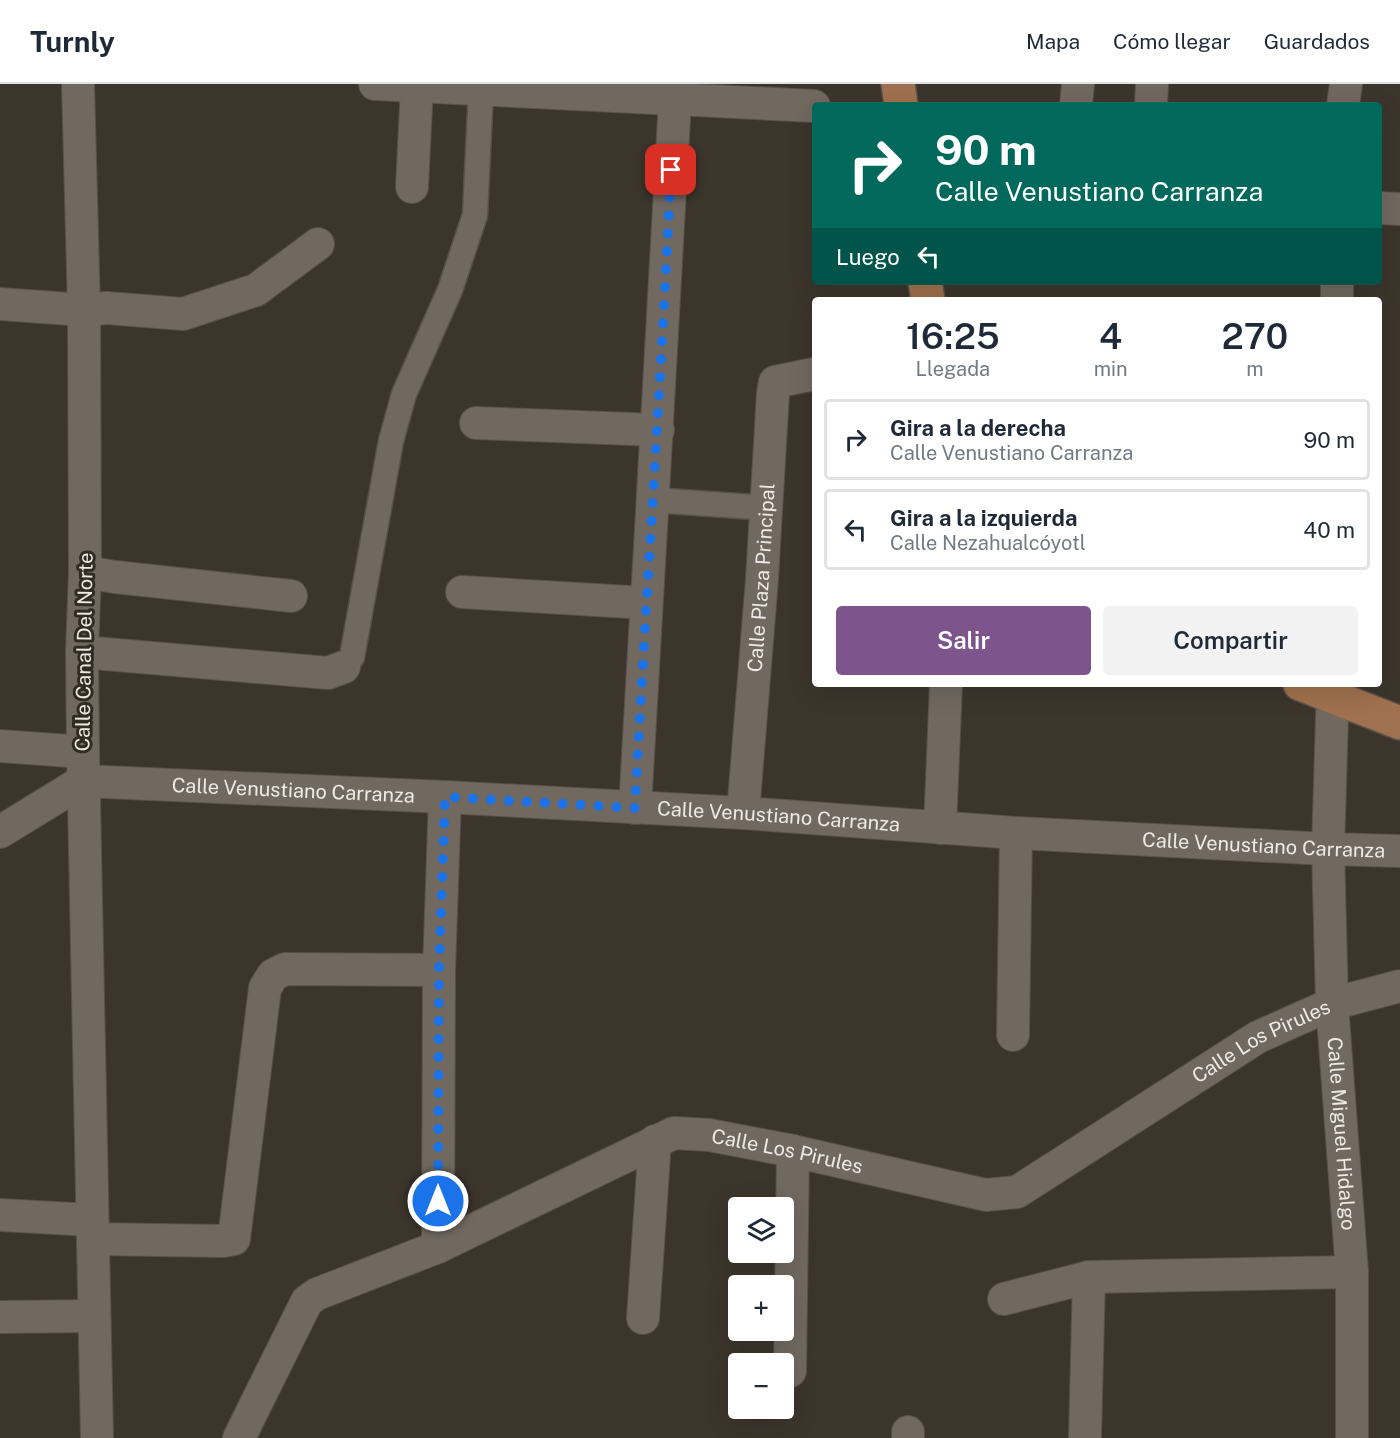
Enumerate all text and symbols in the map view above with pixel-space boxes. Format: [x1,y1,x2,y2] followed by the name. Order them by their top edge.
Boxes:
[30,25,115,58] text: Turnly
[1026,29,1080,54] text: Mapa
[1113,29,1231,54] text: Cómo llegar
[1264,29,1370,54] text: Guardados
[935,125,1037,174] text: 90 m
[836,126,914,204] icon: right
[645,144,696,195] pin
[654,153,687,186] icon: arrive
[935,175,1263,207] text: Calle Venustiano Carranza
[912,240,945,273] icon: left
[836,244,900,270] text: Luego
[906,315,1000,357] text: 16:25
[1099,315,1122,357] text: 4
[1222,315,1288,357] text: 270
[916,357,990,381] text: Llegada
[1094,357,1128,381] text: min
[1246,357,1263,381] text: m
[890,415,1066,441] text: Gira a la derecha
[839,423,872,456] icon: right
[1304,427,1355,453] text: 90 m
[890,441,1133,465] text: Calle Venustiano Carranza
[742,483,780,673] street label: Calle Plaza Principal
[890,505,1077,531] text: Gira a la izquierda
[839,513,872,546] icon: left
[1303,517,1355,543] text: 40 m
[890,531,1086,555] text: Calle Nezahualcóyotl
[70,552,98,752] street label: Calle Canal Del Norte
[836,606,1091,675] button: Salir
[1103,606,1358,675] button: Compartir
[171,773,415,808] street label: Calle Venustiano Carranza
[657,796,901,836] street label: Calle Venustiano Carranza
[1142,827,1386,863] street label: Calle Venustiano Carranza
[1187,994,1334,1088] street label: Calle Los Pirules
[1322,1036,1361,1231] street label: Calle Miguel Hidalgo
[710,1124,865,1179] street label: Calle Los Pirules
[406,1169,470,1233] position arrow
[728,1197,794,1419] map controls
[728,1197,794,1263] button: layers
[728,1275,794,1341] button: +
[728,1353,794,1419] button: −

